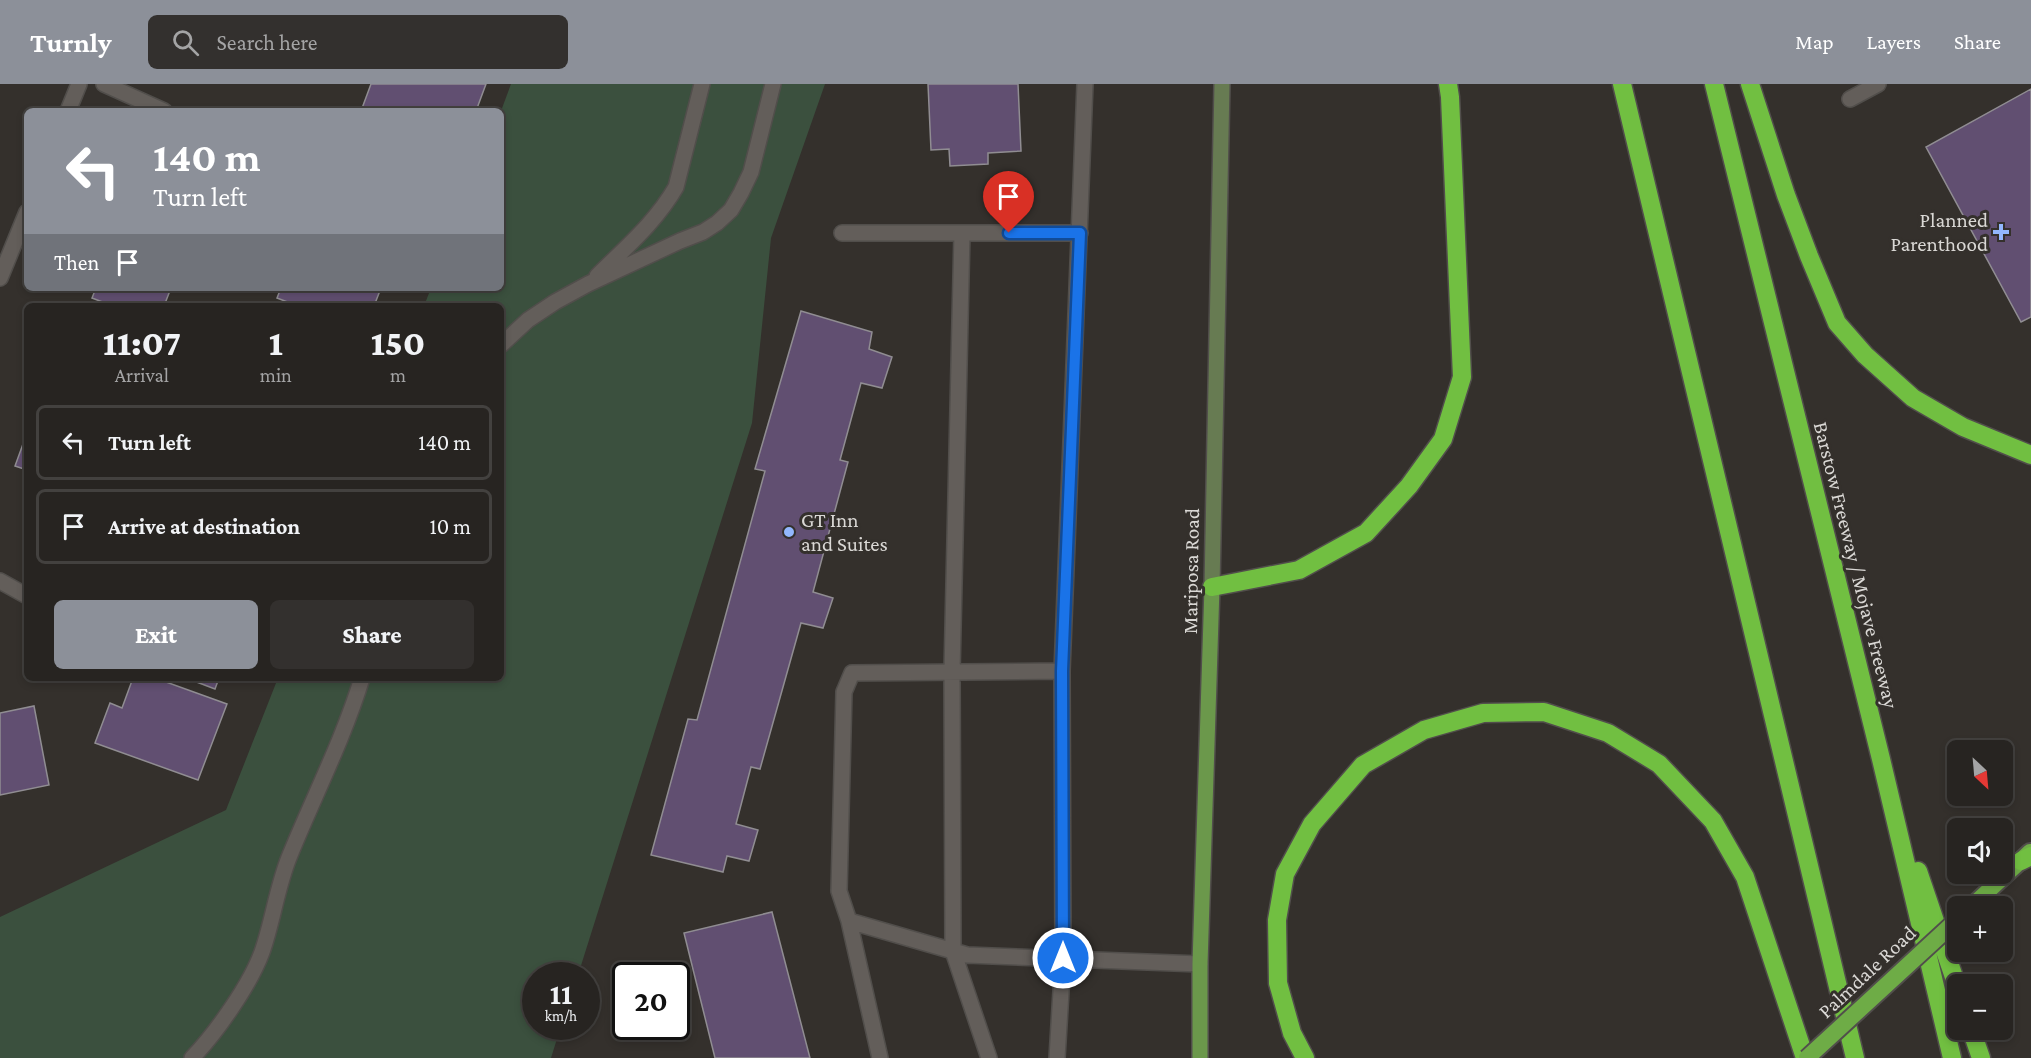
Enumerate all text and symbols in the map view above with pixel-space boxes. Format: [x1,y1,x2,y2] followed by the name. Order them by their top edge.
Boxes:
[148,15,568,69] search box
[169,26,202,59] icon: search
[30,27,112,58] text: Turnly
[217,30,318,55] text: Search here
[1795,30,1834,54] text: Map
[1867,30,1921,54] text: Layers
[1954,30,2001,54] text: Share
[54,132,132,210] icon: left
[153,133,261,180] text: 140 m
[983,171,1034,233] pin
[992,180,1025,213] icon: arrive
[153,182,247,212] text: Turn left
[1890,208,1988,256] place label: Planned Parenthood
[1992,223,2010,241] marker: Planned Parenthood
[111,246,144,279] icon: arrive
[54,250,99,275] text: Then
[103,323,181,363] text: 11:07
[269,323,283,363] text: 1
[371,323,425,363] text: 150
[115,364,169,386] text: Arrival
[260,364,292,386] text: min
[390,364,406,386] text: m
[1809,419,1903,711] street label: Barstow Freeway / Mojave Freeway
[57,426,90,459] icon: left
[108,430,191,455] text: Turn left
[418,430,471,455] text: 140 m
[801,508,888,556] place label: GT Inn and Suites
[1178,508,1204,634] street label: Mariposa Road
[57,510,90,543] icon: arrive
[108,514,300,539] text: Arrive at destination
[429,514,471,539] text: 10 m
[782,525,796,539] marker: GT Inn and Suites
[54,600,258,669] button: Exit
[270,600,474,669] button: Share
[1947,740,2013,806] north arrow
[1947,740,2013,1040] map controls
[1947,818,2013,884] button: sound
[1947,896,2013,962] button: +
[1813,921,1921,1023] street label: Palmdale Road
[1031,926,1095,990] position arrow
[612,962,690,1040] speed limit sign: 20
[1947,974,2013,1040] button: −
[550,977,572,1010] text: 11
[545,1008,577,1024] text: km/h

